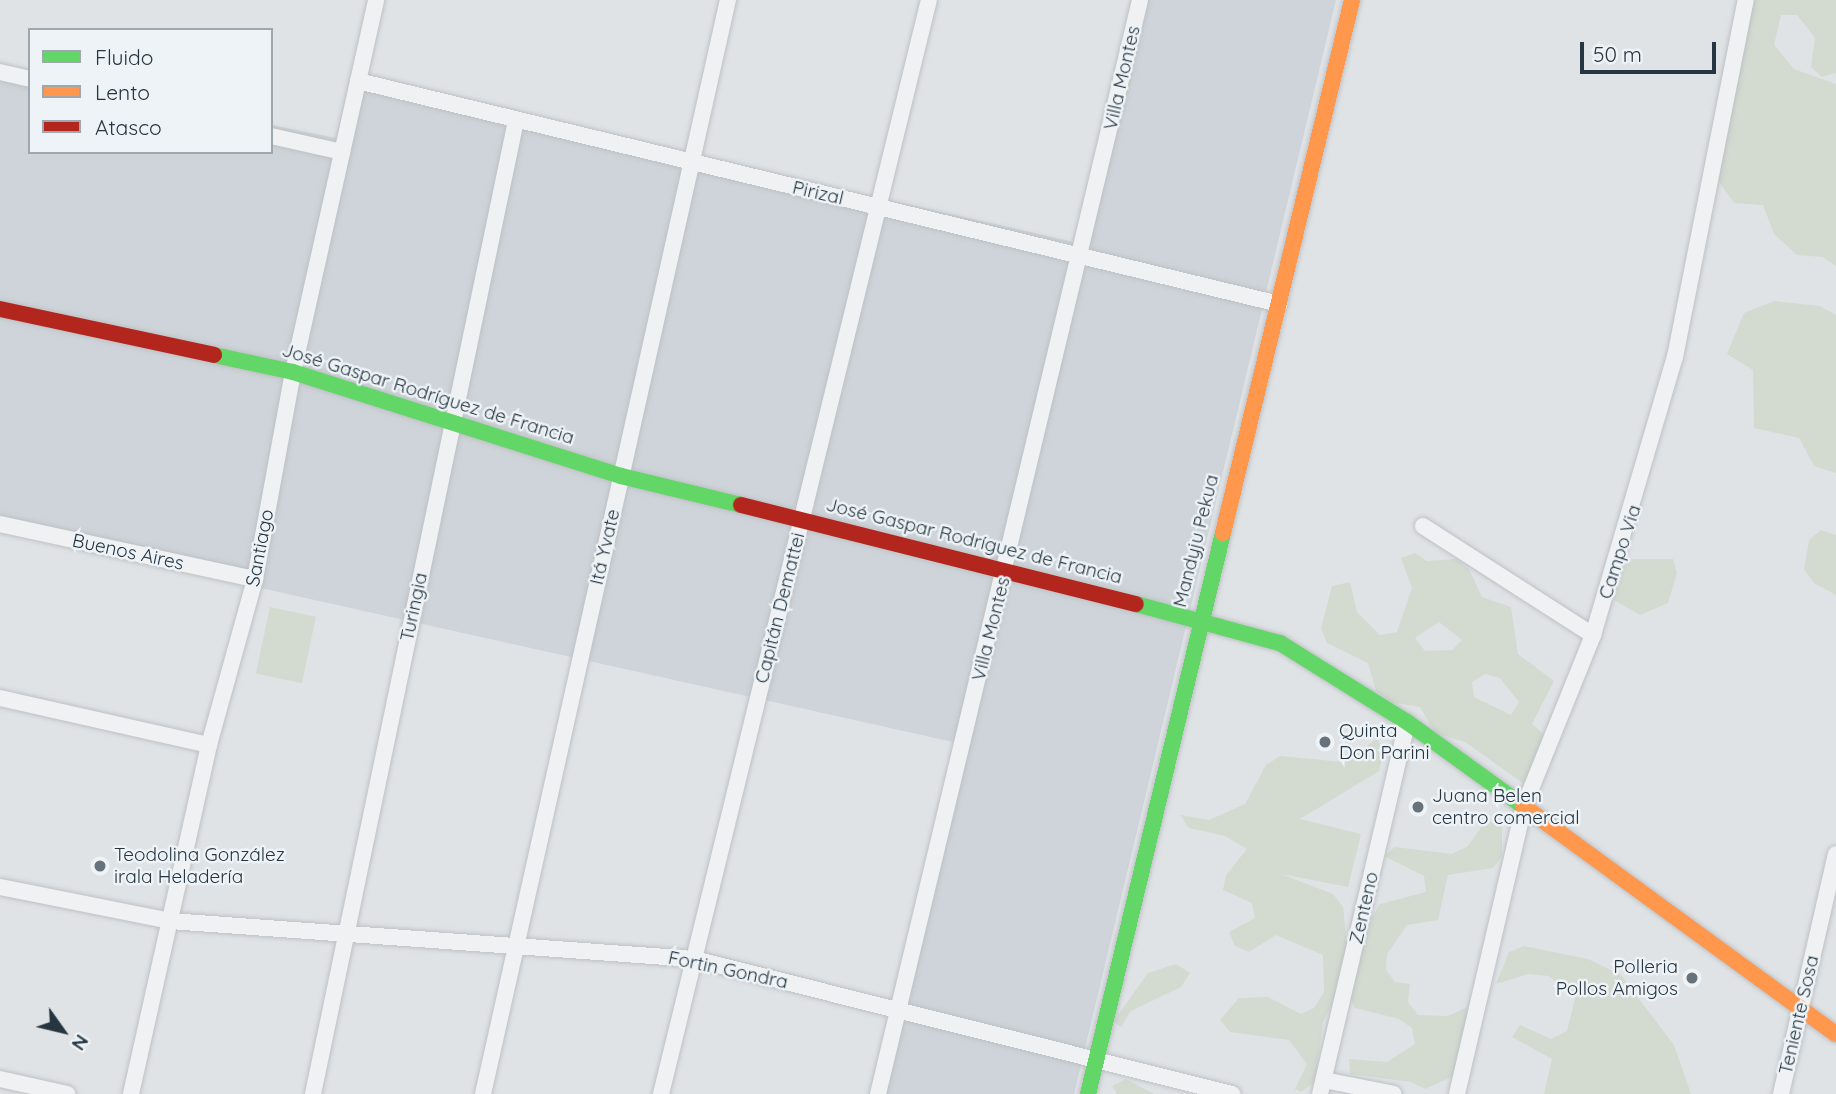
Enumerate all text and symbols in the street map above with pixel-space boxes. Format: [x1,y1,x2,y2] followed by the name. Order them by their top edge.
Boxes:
[1099,24,1145,132] street label: Villa Montes
[28,28,273,154] legend
[1584,28,1720,72] scale bar
[1593,41,1642,67] text: 50 m
[95,44,153,70] text: Fluido
[95,79,150,105] text: Lento
[95,114,162,140] text: Atasco
[790,176,846,210] street label: Pirizal
[279,339,577,449] street label: José Gaspar Rodríguez de Francia
[1168,472,1224,610] street label: Mandyju Pekua
[824,493,1124,589] street label: José Gaspar Rodríguez de Francia
[1594,502,1646,602] street label: Campo Via
[241,507,279,589] street label: Santiago
[585,507,625,587] street label: Itá Yvate
[70,529,186,575] street label: Buenos Aires
[750,530,810,686] street label: Capitán Demattei
[396,570,432,644] street label: Turingia
[967,575,1015,683] street label: Villa Montes
[1339,720,1430,764] place label: Quinta Don Parini
[1317,734,1333,750] marker: Quinta Don Parini
[1432,785,1580,829] place label: Juana Belen centro comercial
[1410,799,1426,815] marker: Juana Belen centro comercial
[114,844,285,888] place label: Teodolina González irala Heladería
[92,858,108,874] marker: Teodolina González irala Heladería
[1345,870,1383,946] street label: Zenteno
[666,946,790,994] street label: Fortin Gondra
[1774,953,1824,1077] street label: Teniente Sosa
[1556,956,1678,1000] place label: Polleria Pollos Amigos
[1684,970,1700,986] marker: Polleria Pollos Amigos
[28,996,98,1066] north arrow
[67,1030,94,1055] text: N

